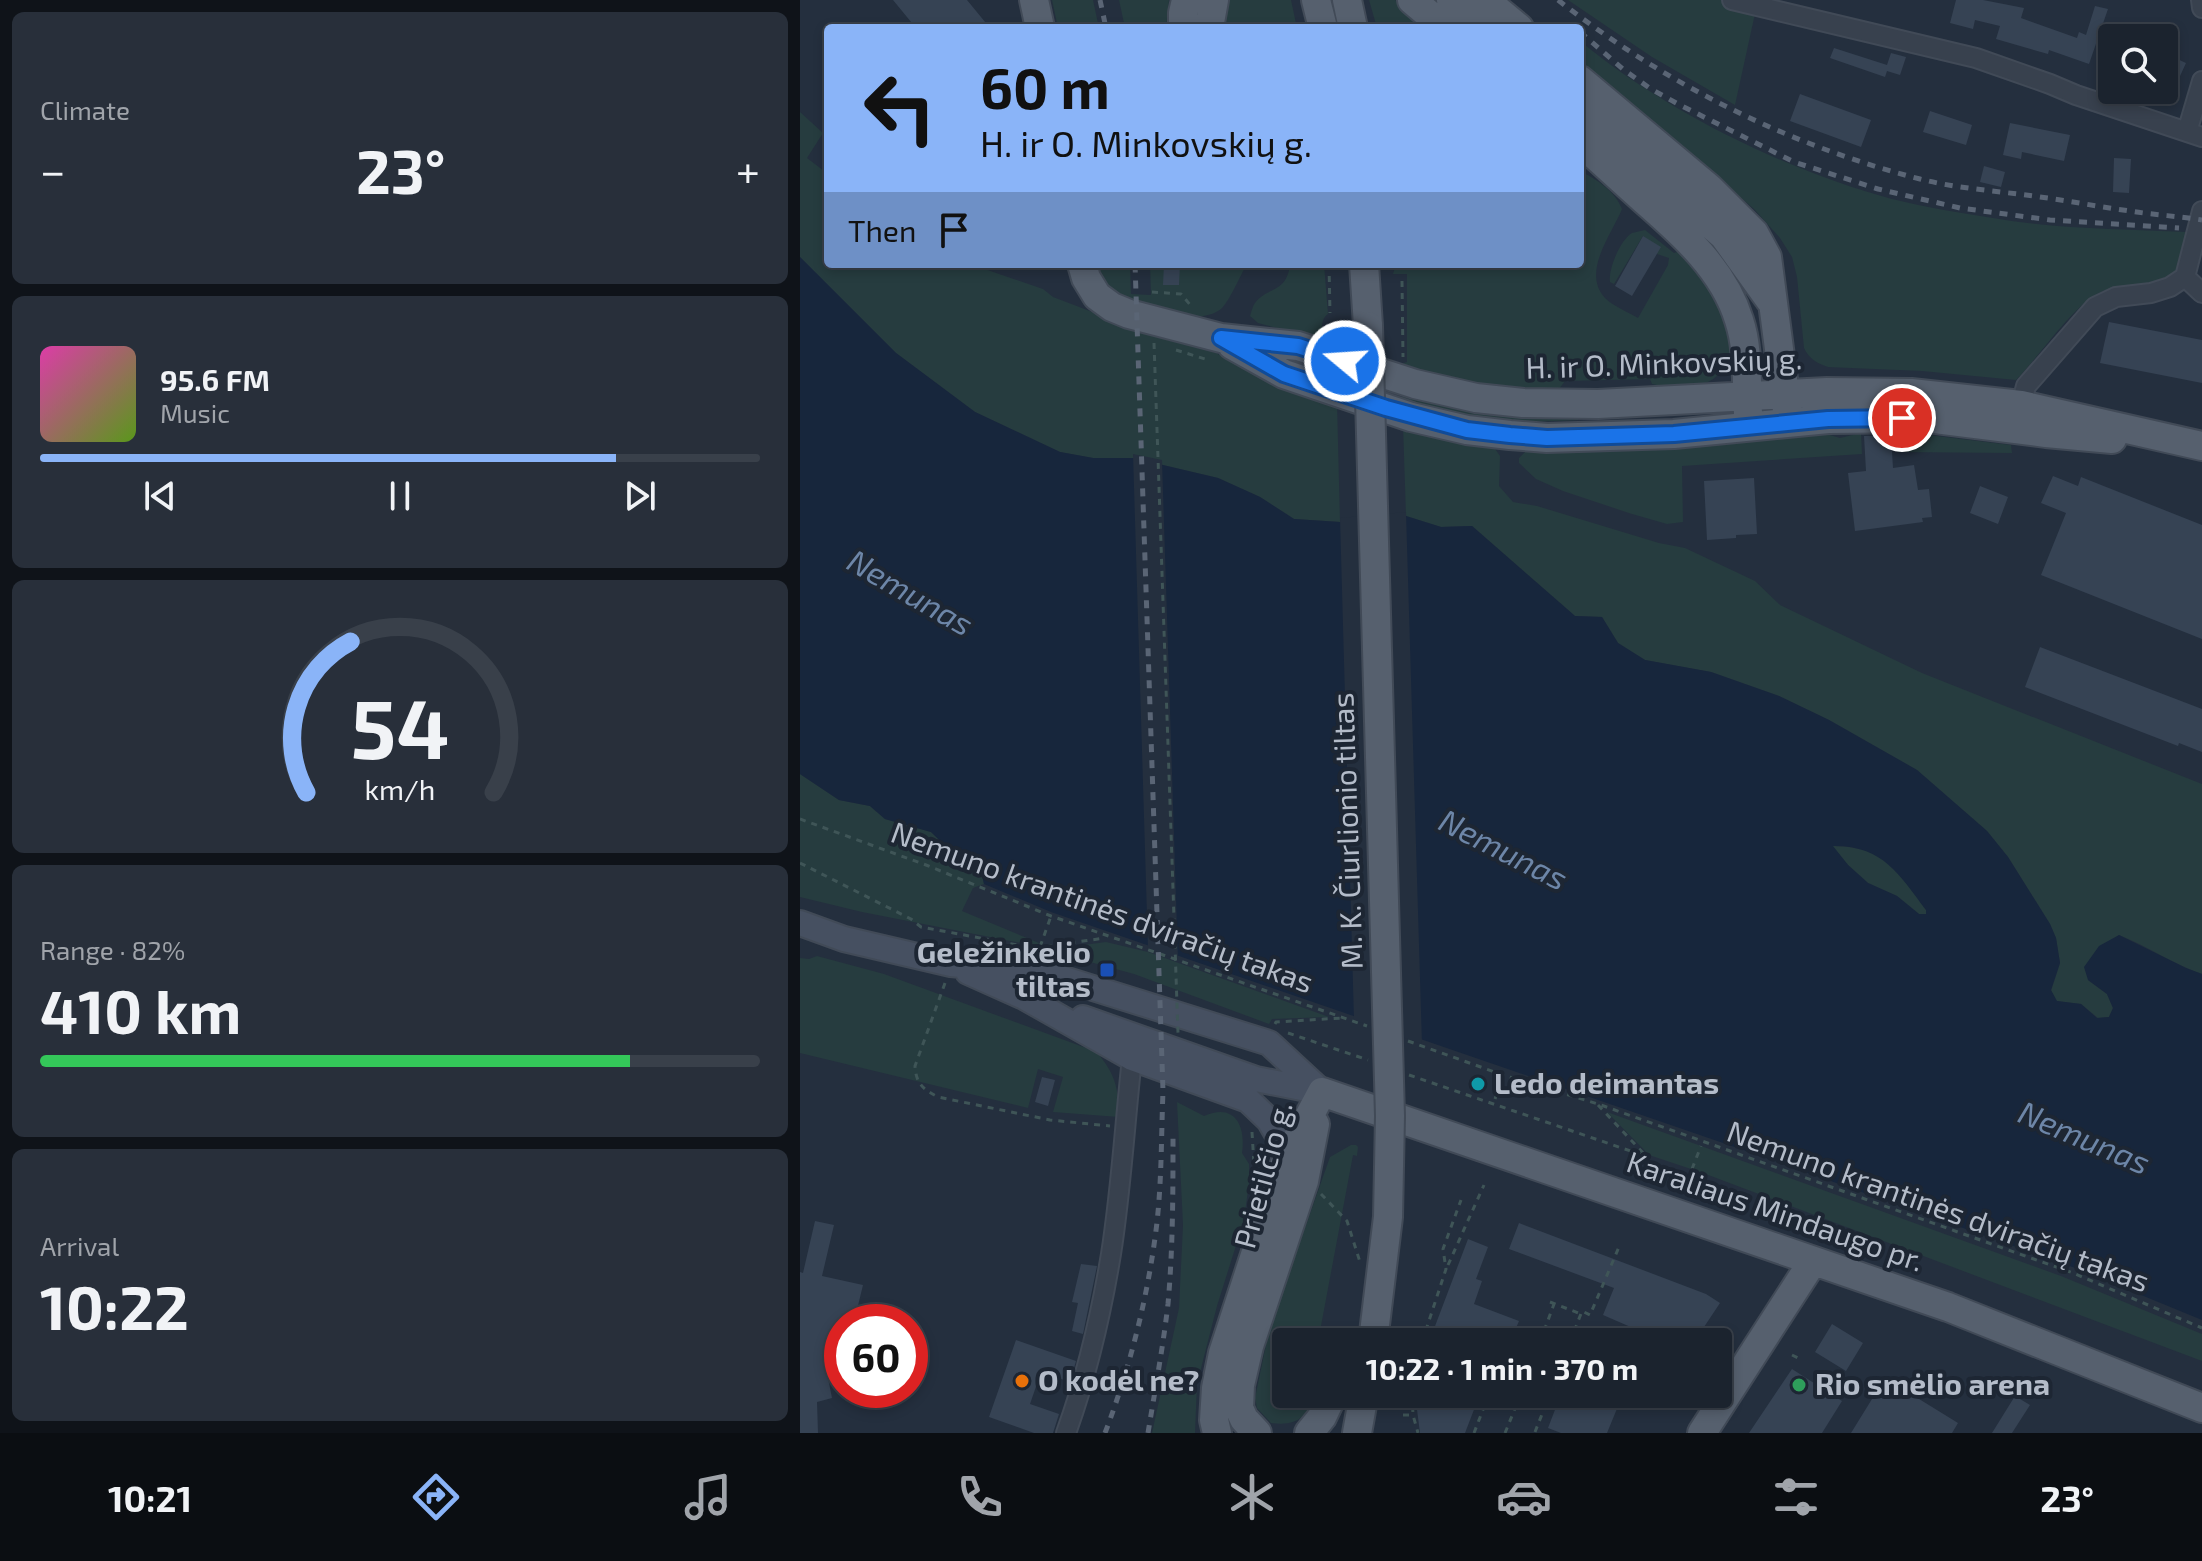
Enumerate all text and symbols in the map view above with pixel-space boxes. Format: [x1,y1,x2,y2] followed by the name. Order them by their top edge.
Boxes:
[2098,24,2178,104] map controls
[2098,24,2178,104] button: search
[980,53,1110,120] text: 60 m
[848,56,952,160] icon: left
[40,94,130,125] text: Climate
[980,121,1312,164] text: H. ir O. Minkovskių g.
[356,134,446,206] text: 23°
[40,143,66,196] text: −
[736,143,760,196] text: +
[932,208,976,252] icon: arrive
[848,212,916,248] text: Then
[1303,319,1387,403] position arrow
[1525,339,1803,385] street label: H. ir O. Minkovskių g.
[160,361,270,397] text: 95.6 FM
[1868,384,1936,452] pin
[1880,396,1924,440] icon: arrive
[160,397,230,428] text: Music
[138,474,182,518] icon: previous
[378,474,422,518] icon: pause
[618,474,662,518] icon: next
[841,540,981,642] water label: Nemunas
[351,675,449,775] text: 54
[1323,692,1369,970] street label: M. K. Čiurlionio tiltas
[365,771,435,806] text: km/h
[1433,800,1574,897] water label: Nemunas
[887,813,1319,999] street label: Nemuno krantinės dviračių takas
[917,933,1091,1003] place label: Geležinkelio tiltas
[40,934,185,965] text: Range · 82%
[1098,961,1116,979] marker: Geležinkelio tiltas
[40,974,241,1046] text: 410 km
[1494,1064,1719,1100] place label: Ledo deimantas
[1469,1075,1487,1093] marker: Ledo deimantas
[2013,1092,2156,1181] water label: Nemunas
[1225,1097,1299,1252] street label: Prietilčio g.
[1723,1112,2155,1298] street label: Nemuno krantinės dviračių takas
[1623,1142,1929,1278] street label: Karaliaus Mindaugo pr.
[40,1230,119,1261] text: Arrival
[40,1270,189,1342] text: 10:22
[824,1304,928,1408] speed limit sign: 60
[1366,1350,1638,1386] text: 10:22 · 1 min · 370 m
[1038,1361,1199,1397] place label: O kodėl ne?
[1815,1365,2050,1401] place label: Rio smėlio arena
[1013,1372,1031,1390] marker: O kodėl ne?
[1790,1376,1808,1394] marker: Rio smėlio arena
[408,1469,464,1525] icon: directions
[680,1469,736,1525] icon: music
[952,1469,1008,1525] icon: phone
[1224,1469,1280,1525] icon: climate
[1496,1469,1552,1525] icon: car
[1768,1469,1824,1525] icon: filters
[108,1476,192,1519] text: 10:21
[2040,1476,2094,1519] text: 23°

